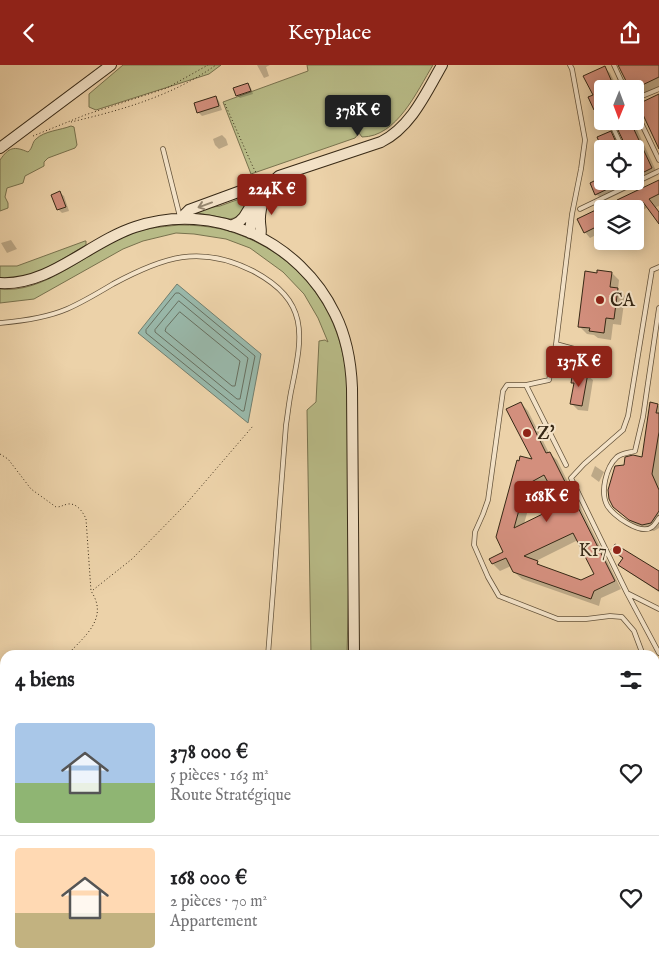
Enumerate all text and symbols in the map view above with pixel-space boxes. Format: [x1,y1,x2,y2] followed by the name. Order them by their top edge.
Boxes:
[15,19,43,47] icon: back
[288,19,371,47] text: Keyplace
[616,19,644,47] icon: share
[594,80,644,130] north arrow
[594,80,644,250] map controls
[317,95,399,137] pin: 378K €
[336,101,380,121] text: 378K €
[594,140,644,190] button: locate
[231,173,313,216] pin: 224K €
[248,180,296,200] text: 224K €
[594,200,644,250] button: layers
[198,201,213,210] one-way arrow
[610,290,636,313] place label: CA
[594,294,606,306] marker: CA
[538,345,620,388] pin: 137K €
[557,352,601,372] text: 137K €
[537,423,555,446] place label: Z'
[521,427,533,439] marker: Z'
[506,481,588,523] pin: 168K €
[525,487,569,507] text: 168K €
[579,540,607,563] place label: K17
[611,544,623,556] marker: K17
[617,666,645,694] icon: filters
[15,667,75,694] text: 4 biens
[170,739,248,766] text: 378 000 €
[55,743,115,803] icon: home
[617,759,645,787] icon: heart
[170,766,269,786] text: 5 pièces · 163 m²
[170,786,291,806] text: Route Stratégique
[170,865,247,892] text: 168 000 €
[55,868,115,928] icon: home
[617,884,645,912] icon: heart
[170,892,267,912] text: 2 pièces · 70 m²
[170,912,257,932] text: Appartement

